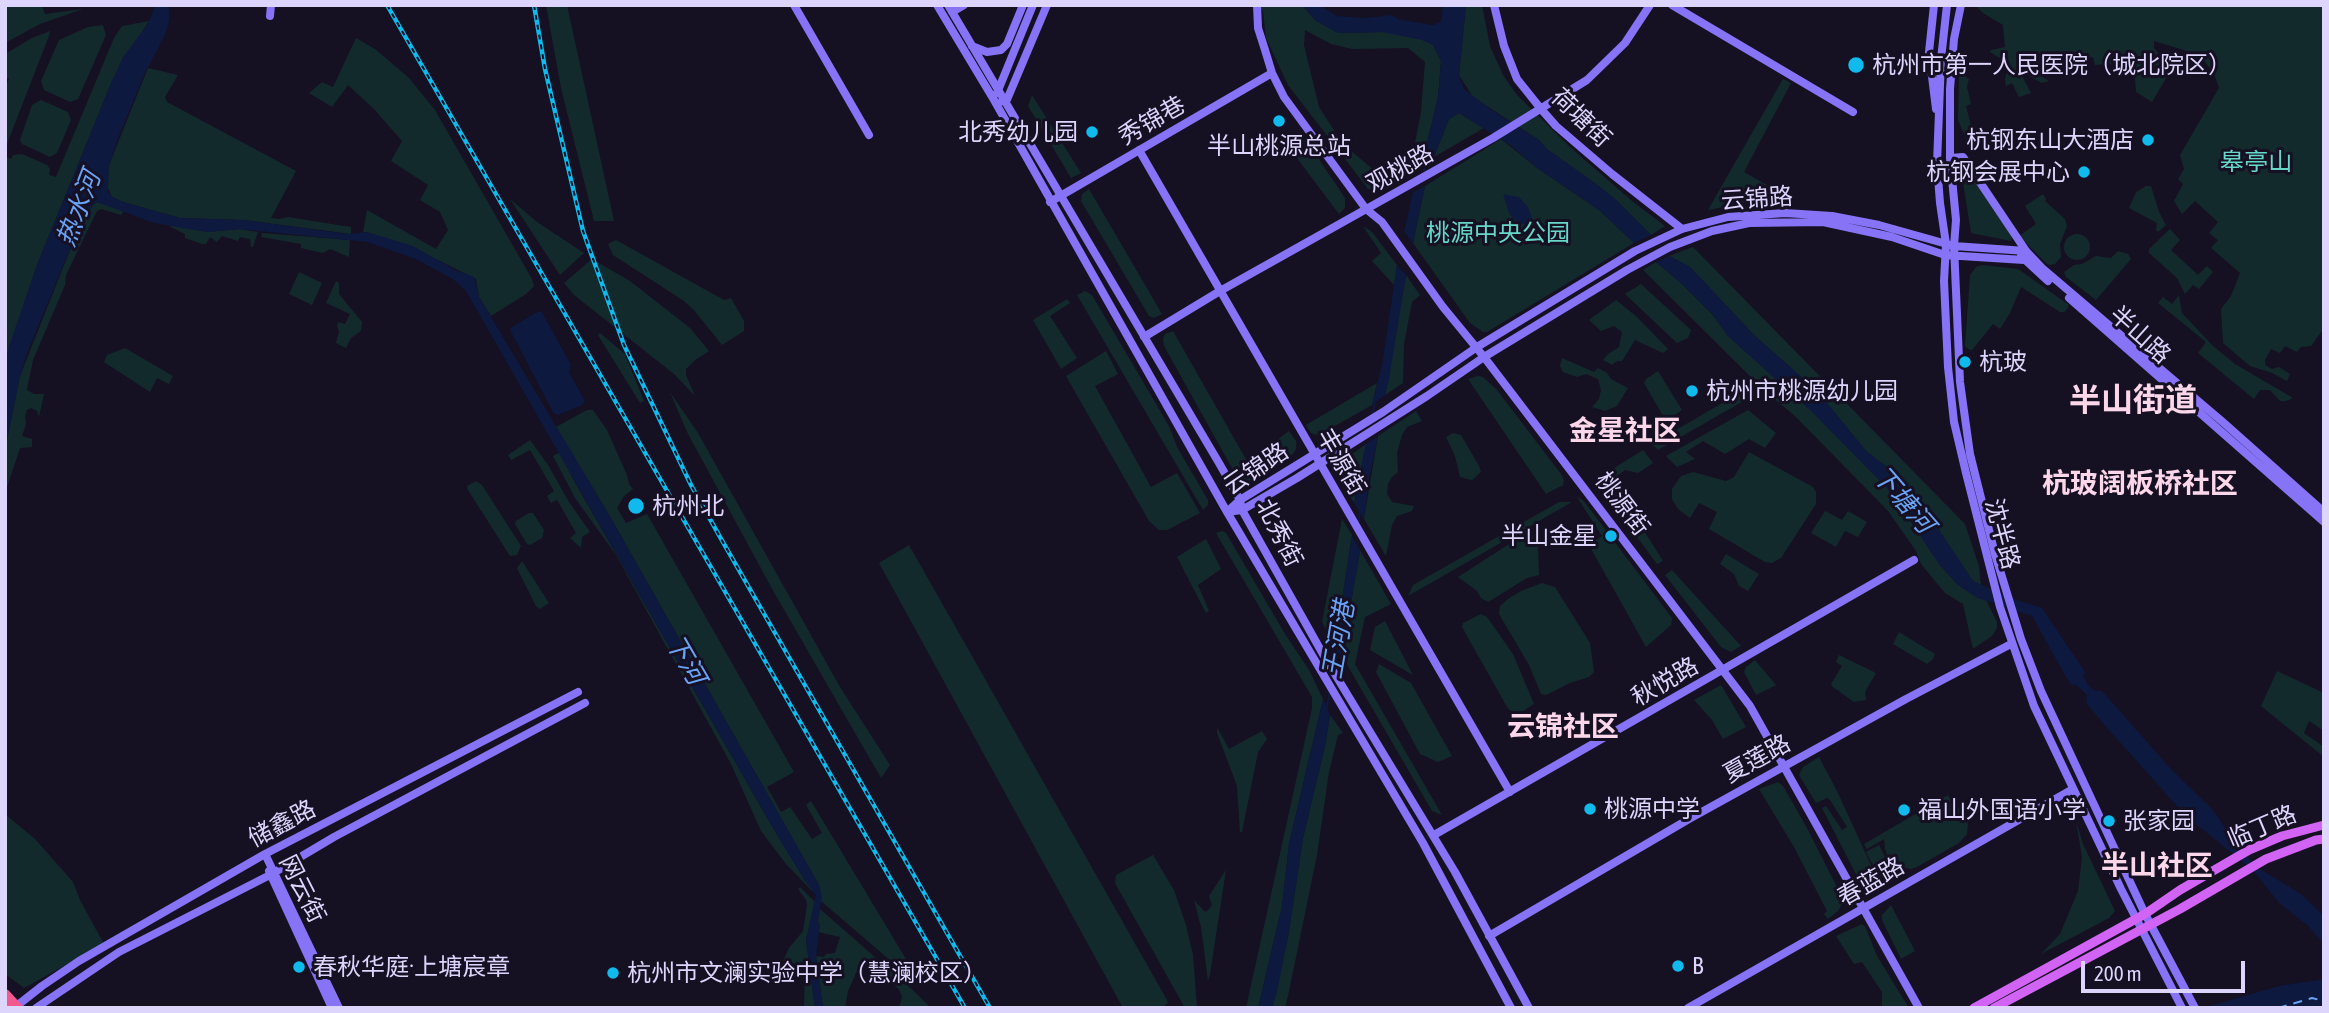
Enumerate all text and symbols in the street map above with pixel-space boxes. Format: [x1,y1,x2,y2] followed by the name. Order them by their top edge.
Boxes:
[1872,51,2232,79] place label: 杭州市第一人民医院（城北院区）
[1846,55,1866,75] marker: 杭州市第一人民医院（城北院区）
[1545,83,1617,153] street label: 荷塘街
[1114,91,1190,151] street label: 秀锦巷
[1271,113,1287,129] marker: 半山桃源总站
[958,118,1078,146] place label: 北秀幼儿园
[1084,124,1100,140] marker: 北秀幼儿园
[1966,126,2134,154] place label: 杭钢东山大酒店
[1207,132,1351,160] place label: 半山桃源总站
[2140,132,2156,148] marker: 杭钢东山大酒店
[1362,139,1438,199] street label: 观桃路
[2220,148,2292,176] park label: 皋亭山
[1926,158,2070,186] place label: 杭钢会展中心
[2076,164,2092,180] marker: 杭钢会展中心
[50,167,108,251] water label: 热水河
[1720,182,1794,216] street label: 云锦路
[1426,219,1570,247] park label: 桃源中央公园
[2104,300,2176,370] street label: 半山路
[1979,348,2027,376] place label: 杭玻
[1957,354,1973,370] marker: 杭玻
[1706,377,1898,405] place label: 杭州市桃源幼儿园
[2069,382,2197,420] district label: 半山街道
[1684,383,1700,399] marker: 杭州市桃源幼儿园
[1569,414,1681,448] district label: 金星社区
[1311,424,1371,500] street label: 丰源街
[1218,437,1294,501] street label: 云锦路
[1866,460,1940,540] water label: 下塘河
[1589,467,1655,541] street label: 桃源街
[2042,467,2238,501] district label: 杭玻阔板桥社区
[652,492,724,520] place label: 杭州北
[1250,494,1308,572] street label: 北秀街
[1979,495,2025,573] street label: 沈半路
[626,496,646,516] marker: 杭州北
[1501,522,1597,550] place label: 半山金星
[1603,528,1619,544] marker: 半山金星
[1317,599,1361,681] water label: 王河港
[658,630,712,690] water label: 下河
[1627,652,1703,712] street label: 秋悦路
[1507,710,1619,744] district label: 云锦社区
[1719,729,1795,789] street label: 夏莲路
[243,794,321,854] street label: 储鑫路
[1604,795,1700,823] place label: 桃源中学
[1918,796,2086,824] place label: 福山外国语小学
[2223,800,2301,854] street label: 临丁路
[1582,801,1598,817] marker: 桃源中学
[1896,802,1912,818] marker: 福山外国语小学
[2123,807,2195,835] place label: 张家园
[2101,813,2117,829] marker: 张家园
[2101,849,2213,883] district label: 半山社区
[273,850,331,928] street label: 网云街
[1833,852,1909,912] street label: 春蓝路
[2084,946,2248,990] scale bar
[1692,952,1703,980] place label: B
[313,953,510,981] place label: 春秋华庭·上塘宸章
[1670,958,1686,974] marker: B
[291,959,307,975] marker: 春秋华庭·上塘宸章
[627,959,987,987] place label: 杭州市文澜实验中学（慧澜校区）
[2094,961,2142,985] text: 200 m
[605,965,621,981] marker: 杭州市文澜实验中学（慧澜校区）

